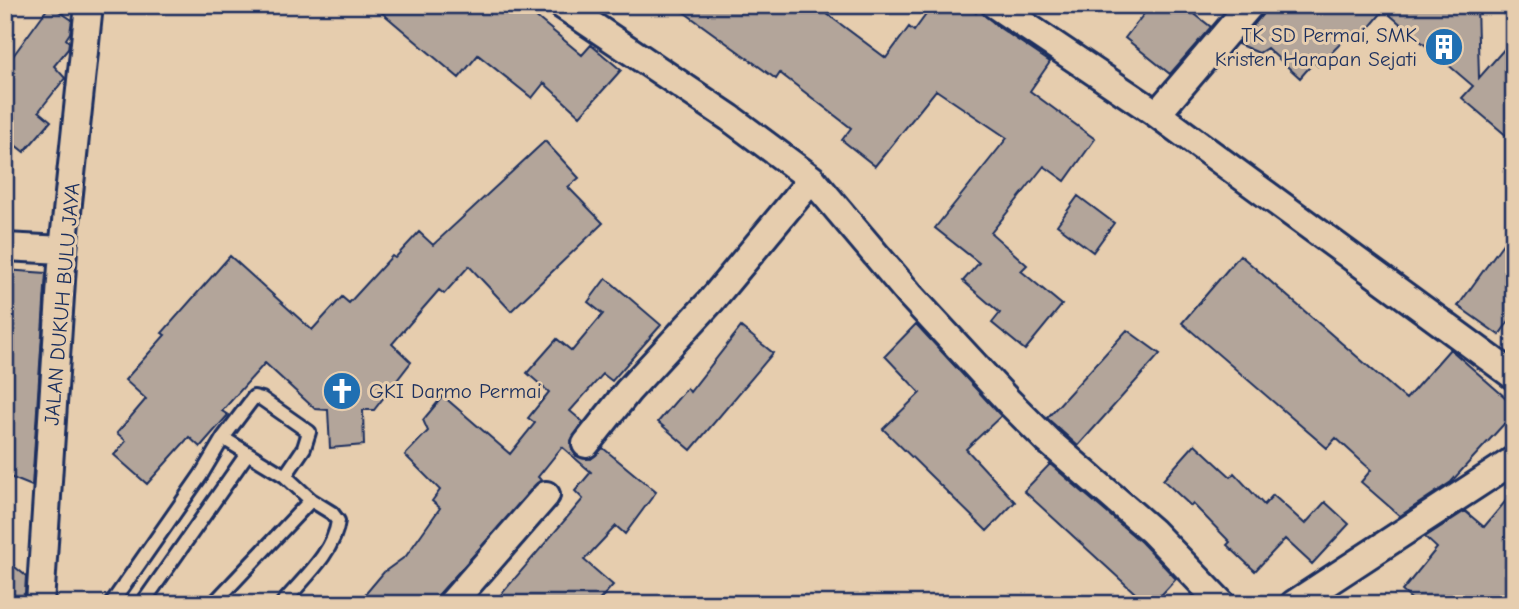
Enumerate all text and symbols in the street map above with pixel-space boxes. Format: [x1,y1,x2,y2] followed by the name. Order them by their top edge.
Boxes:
[1215,23,1417,71] place label: TK SD Permai, SMK Kristen Harapan Sejati
[1423,26,1465,68] building icon: TK SD Permai, SMK Kristen Harapan Sejati
[39,182,85,426] street label: JALAN DUKUH BULU JAYA
[321,370,363,412] church icon: GKI Darmo Permai
[369,379,542,403] place label: GKI Darmo Permai

